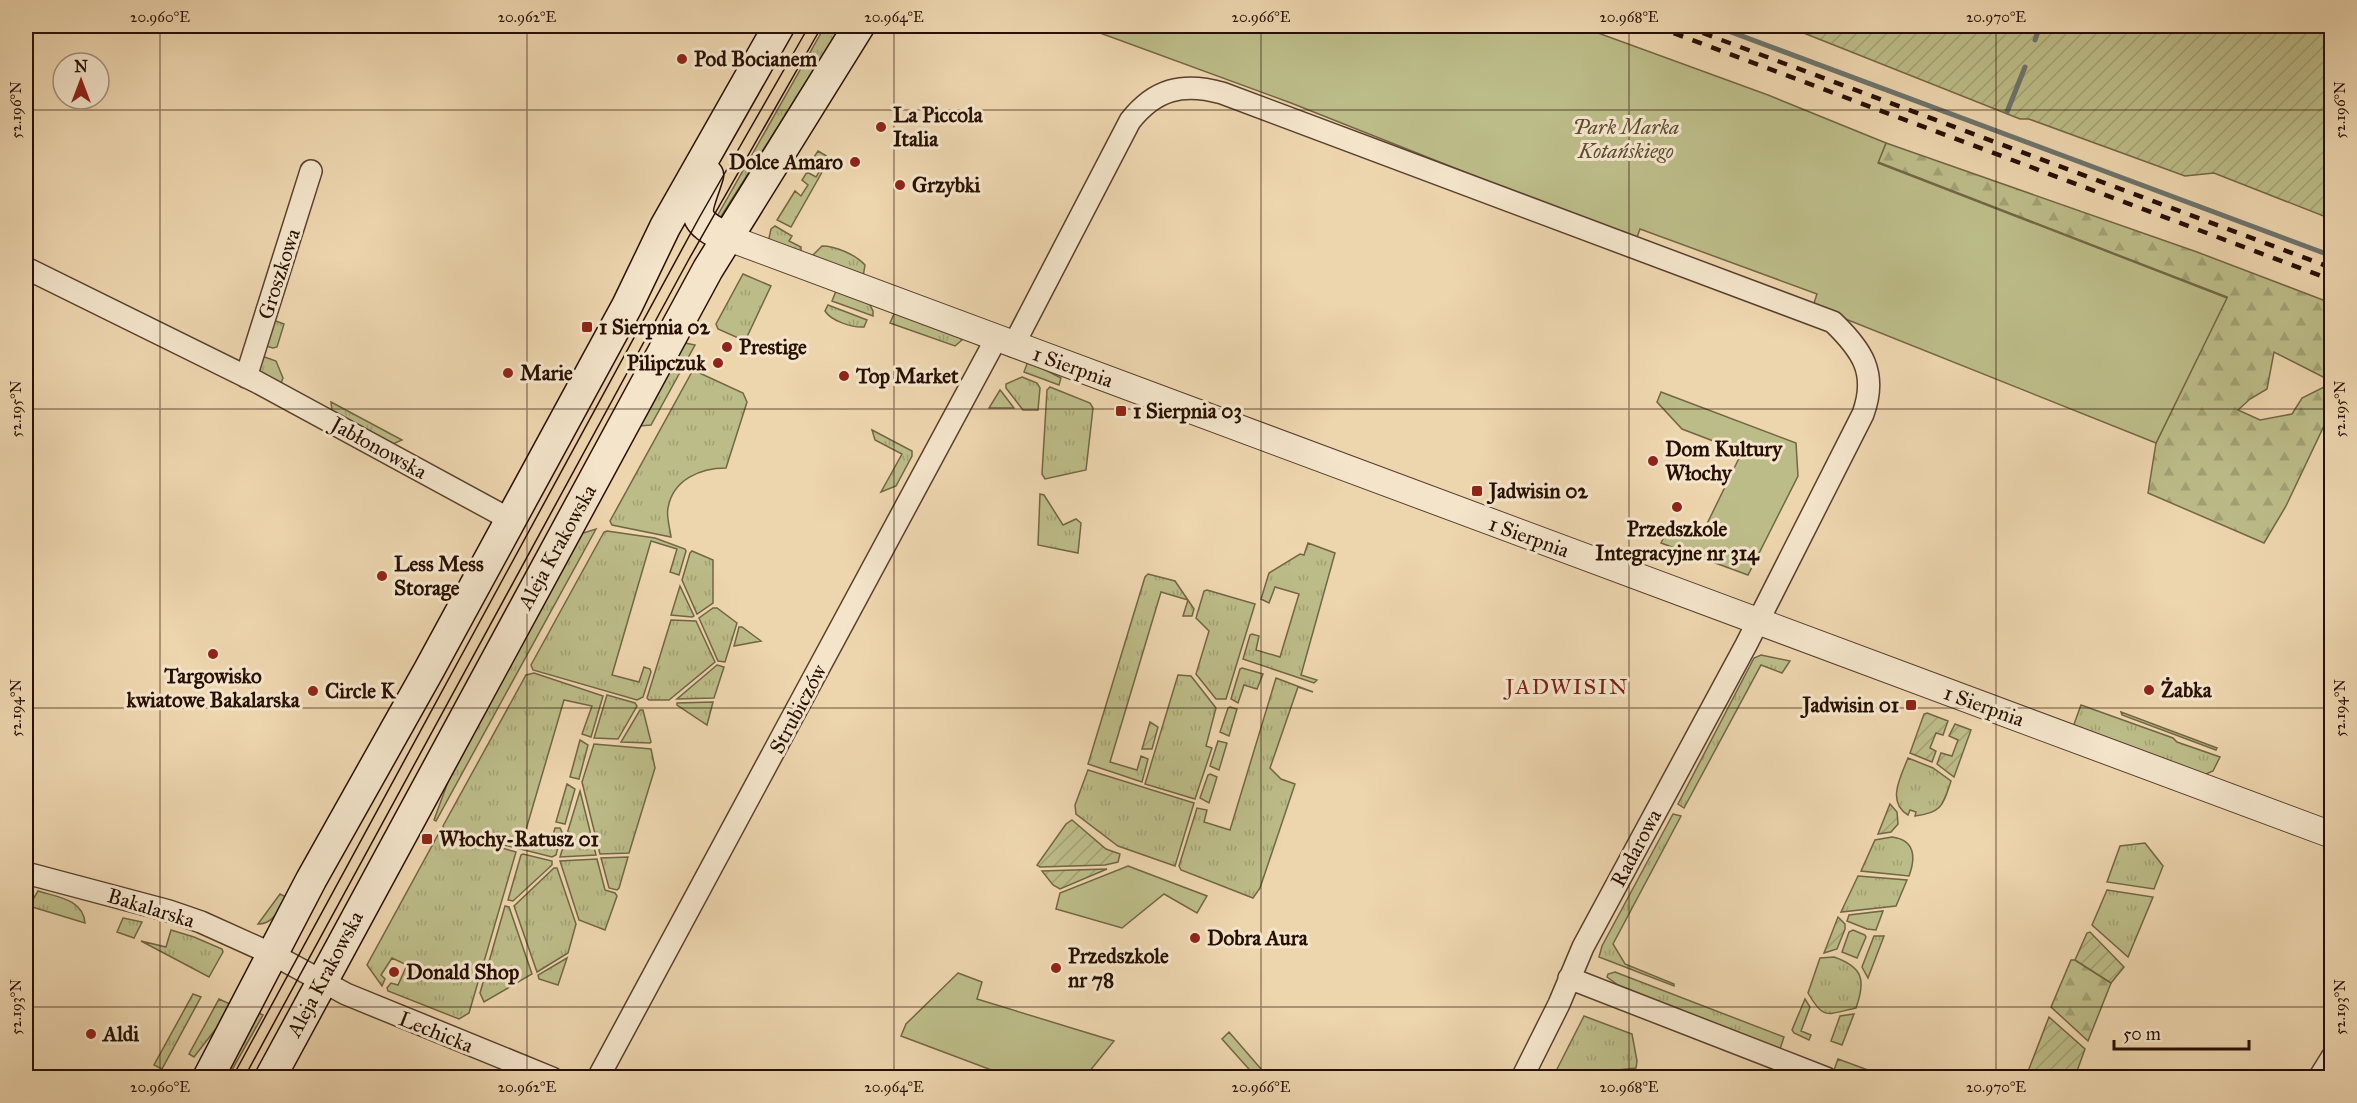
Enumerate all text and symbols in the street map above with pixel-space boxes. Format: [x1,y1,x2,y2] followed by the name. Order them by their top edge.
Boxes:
[130,8,190,26] text: 20.960°E
[498,8,557,26] text: 20.962°E
[864,8,924,26] text: 20.964°E
[1232,8,1291,26] text: 20.966°E
[1599,8,1659,26] text: 20.968°E
[1966,8,2026,26] text: 20.970°E
[694,46,818,72] place label: Pod Bocianem
[51,51,111,111] north arrow
[675,52,689,66] marker: Pod Bocianem
[74,57,88,76] text: N
[7,81,25,139] text: 52.196°N
[2331,81,2349,139] text: 52.196°N
[893,102,984,152] place label: La Piccola Italia
[1573,114,1679,164] park label: Park Marka Kotańskiego
[874,120,888,134] marker: La Piccola Italia
[729,149,843,175] place label: Dolce Amaro
[848,155,862,169] marker: Dolce Amaro
[912,172,981,198] place label: Grzybki
[893,178,907,192] marker: Grzybki
[252,225,306,323] street label: Groszkowa
[599,314,710,340] place label: 1 Sierpnia 02
[580,320,594,334] marker: 1 Sierpnia 02
[739,334,807,360] place label: Prestige
[720,340,734,354] marker: Prestige
[1029,340,1117,394] street label: 1 Sierpnia
[627,350,707,376] place label: Pilipczuk
[711,356,725,370] marker: Pilipczuk
[520,360,573,386] place label: Marie
[855,363,959,389] place label: Top Market
[501,366,515,380] marker: Marie
[837,369,851,383] marker: Top Market
[7,380,25,437] text: 52.195°N
[2331,380,2349,437] text: 52.195°N
[1133,398,1242,424] place label: 1 Sierpnia 03
[1114,404,1128,418] marker: 1 Sierpnia 03
[325,410,431,485] street label: Jabłonowska
[1665,436,1783,486] place label: Dom Kultury Włochy
[1646,454,1660,468] marker: Dom Kultury Włochy
[1486,478,1588,505] place label: Jadwisin 02
[511,480,602,615] street label: Aleja Krakowska
[1470,484,1484,498] marker: Jadwisin 02
[1670,500,1684,514] marker: Przedszkole Integracyjne nr 314
[1485,510,1573,564] street label: 1 Sierpnia
[1595,516,1760,566] place label: Przedszkole Integracyjne nr 314
[394,551,484,601] place label: Less Mess Storage
[375,569,389,583] marker: Less Mess Storage
[206,647,220,661] marker: Targowisko kwiatowe Bakalarska
[764,660,832,758] street label: Strubiczów
[126,663,301,713] place label: Targowisko kwiatowe Bakalarska
[1503,673,1629,700] district label: JADWISIN
[2161,676,2213,703] place label: Żabka
[325,678,397,704] place label: Circle K
[7,679,25,737] text: 52.194°N
[1940,679,2028,733] street label: 1 Sierpnia
[2331,679,2349,737] text: 52.194°N
[2142,683,2156,697] marker: Żabka
[306,684,320,698] marker: Circle K
[1800,692,1899,719] place label: Jadwisin 01
[1904,698,1918,712] marker: Jadwisin 01
[1605,805,1667,891] street label: Radarowa
[439,826,599,852] place label: Włochy-Ratusz 01
[420,832,434,846] marker: Włochy-Ratusz 01
[104,882,198,934] street label: Bakalarska
[280,907,369,1042] street label: Aleja Krakowska
[1207,925,1309,951] place label: Dobra Aura
[1188,931,1202,945] marker: Dobra Aura
[1068,943,1169,993] place label: Przedszkole nr 78
[406,959,520,985] place label: Donald Shop
[1049,961,1063,975] marker: Przedszkole nr 78
[387,965,401,979] marker: Donald Shop
[7,979,25,1035] text: 52.193°N
[2331,979,2349,1035] text: 52.193°N
[395,1005,477,1059] street label: Lechicka
[2114,1013,2249,1051] scale bar
[101,1021,139,1047] place label: Aldi
[2123,1023,2161,1045] text: 50 m
[84,1027,98,1041] marker: Aldi
[130,1078,190,1096] text: 20.960°E
[498,1078,557,1096] text: 20.962°E
[864,1078,924,1096] text: 20.964°E
[1232,1078,1291,1096] text: 20.966°E
[1599,1078,1659,1096] text: 20.968°E
[1966,1078,2026,1096] text: 20.970°E

